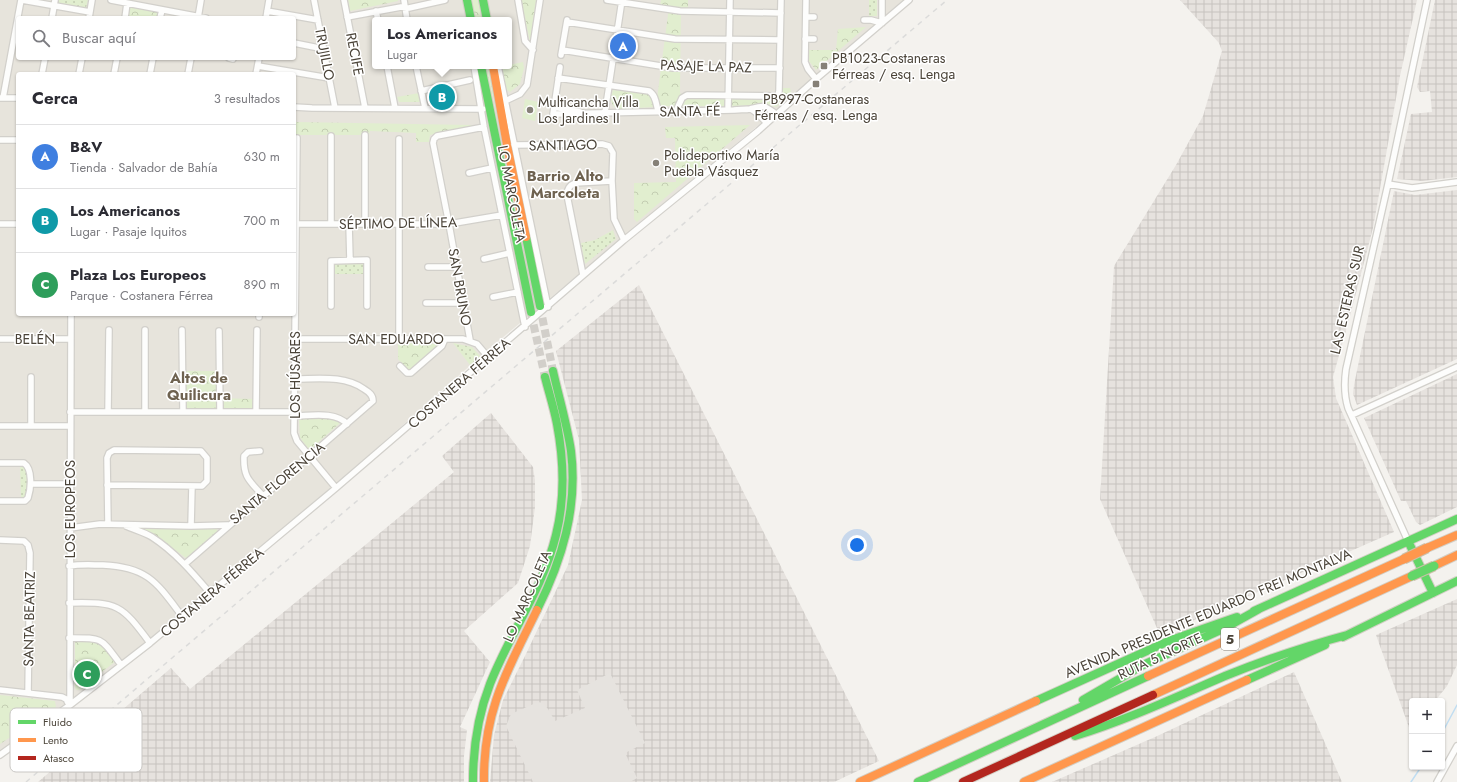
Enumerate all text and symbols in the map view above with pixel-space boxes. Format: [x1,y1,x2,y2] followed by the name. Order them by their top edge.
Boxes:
[16,16,296,60] search box
[372,17,512,69] popup
[387,23,497,45] text: Los Americanos
[310,26,340,82] street label: TRUJILLO
[30,27,52,49] icon: search
[62,27,136,49] text: Buscar aquí
[341,31,369,77] street label: RECIFE
[610,31,636,61] pin: A
[387,45,417,64] text: Lugar
[832,48,955,84] place label: PB1023-Costaneras Férreas / esq. Lenga
[660,54,753,78] street label: PASAJE LA PAZ
[819,61,829,71] marker: PB1023-Costaneras Férreas / esq. Lenga
[811,79,821,89] marker: PB997-Costaneras Férreas / esq. Lenga
[429,82,455,112] pin: B
[32,86,78,110] text: Cerca
[214,89,280,108] text: 3 resultados
[754,89,878,125] place label: PB997-Costaneras Férreas / esq. Lenga
[538,92,639,128] place label: Multicancha Villa Los Jardines II
[659,100,721,122] street label: SANTA FÉ
[525,105,535,115] marker: Multicancha Villa Los Jardines II
[529,134,597,156] street label: SANTIAGO
[70,136,102,158] text: B&V
[493,144,531,245] street label: LO MARCOLETA
[664,145,779,181] place label: Polideportivo María Puebla Vásquez
[40,147,50,166] text: A
[244,147,280,166] text: 630 m
[70,158,218,177] text: Tienda · Salvador de Bahía
[651,158,661,168] marker: Polideportivo María Puebla Vásquez
[527,165,603,204] district label: Barrio Alto Marcoleta
[70,200,180,222] text: Los Americanos
[41,211,49,230] text: B
[244,211,280,230] text: 700 m
[339,212,458,234] street label: SÉPTIMO DE LÍNEA
[70,222,187,241] text: Lugar · Pasaje Iquitos
[1325,244,1369,356] street label: LAS ESTERAS SUR
[443,247,477,327] street label: SAN BRUNO
[70,264,206,286] text: Plaza Los Europeos
[40,275,50,294] text: C
[244,275,280,294] text: 890 m
[70,286,213,305] text: Parque · Costanera Férrea
[15,329,55,349] street label: BELÉN
[348,329,444,349] street label: SAN EDUARDO
[285,331,305,419] street label: LOS HÚSARES
[403,332,515,433] street label: COSTANERA FÉRREA
[167,367,231,406] district label: Altos de Quilicura
[225,437,330,529] street label: SANTA FLORENCIA
[60,460,80,558] street label: LOS EUROPEOS
[847,535,867,555] your location
[156,542,269,641] street label: COSTANERA FÉRREA
[1061,543,1355,683] street label: AVENIDA PRESIDENTE EDUARDO FREI MONTALVA
[498,546,556,645] street label: LO MARCOLETA
[18,571,40,667] street label: SANTA BEATRIZ
[1114,628,1206,684] street label: RUTA 5 NORTE
[1221,628,1239,650] road number: 5
[74,659,100,689] pin: C
[1409,698,1445,770] map controls
[1409,698,1445,734] button: +
[10,708,142,772] legend
[43,714,72,730] text: Fluido
[43,732,68,748] text: Lento
[1409,734,1445,770] button: −
[43,750,74,766] text: Atasco

